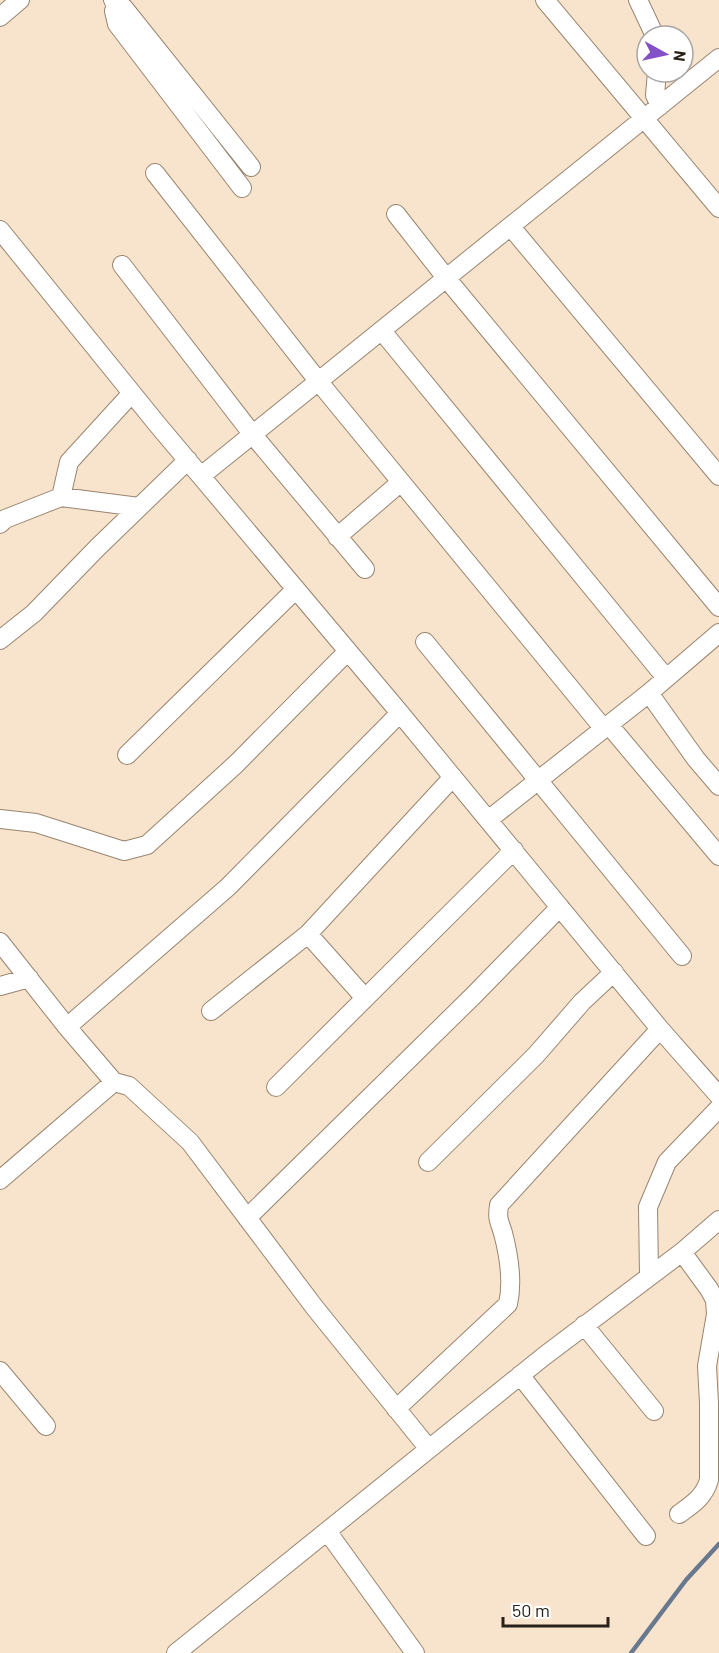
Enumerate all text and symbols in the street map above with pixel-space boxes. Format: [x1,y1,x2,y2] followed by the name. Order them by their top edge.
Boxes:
[635,24,695,84] north arrow
[670,50,690,63] text: N
[503,1590,608,1628] scale bar
[512,1599,550,1621] text: 50 m

